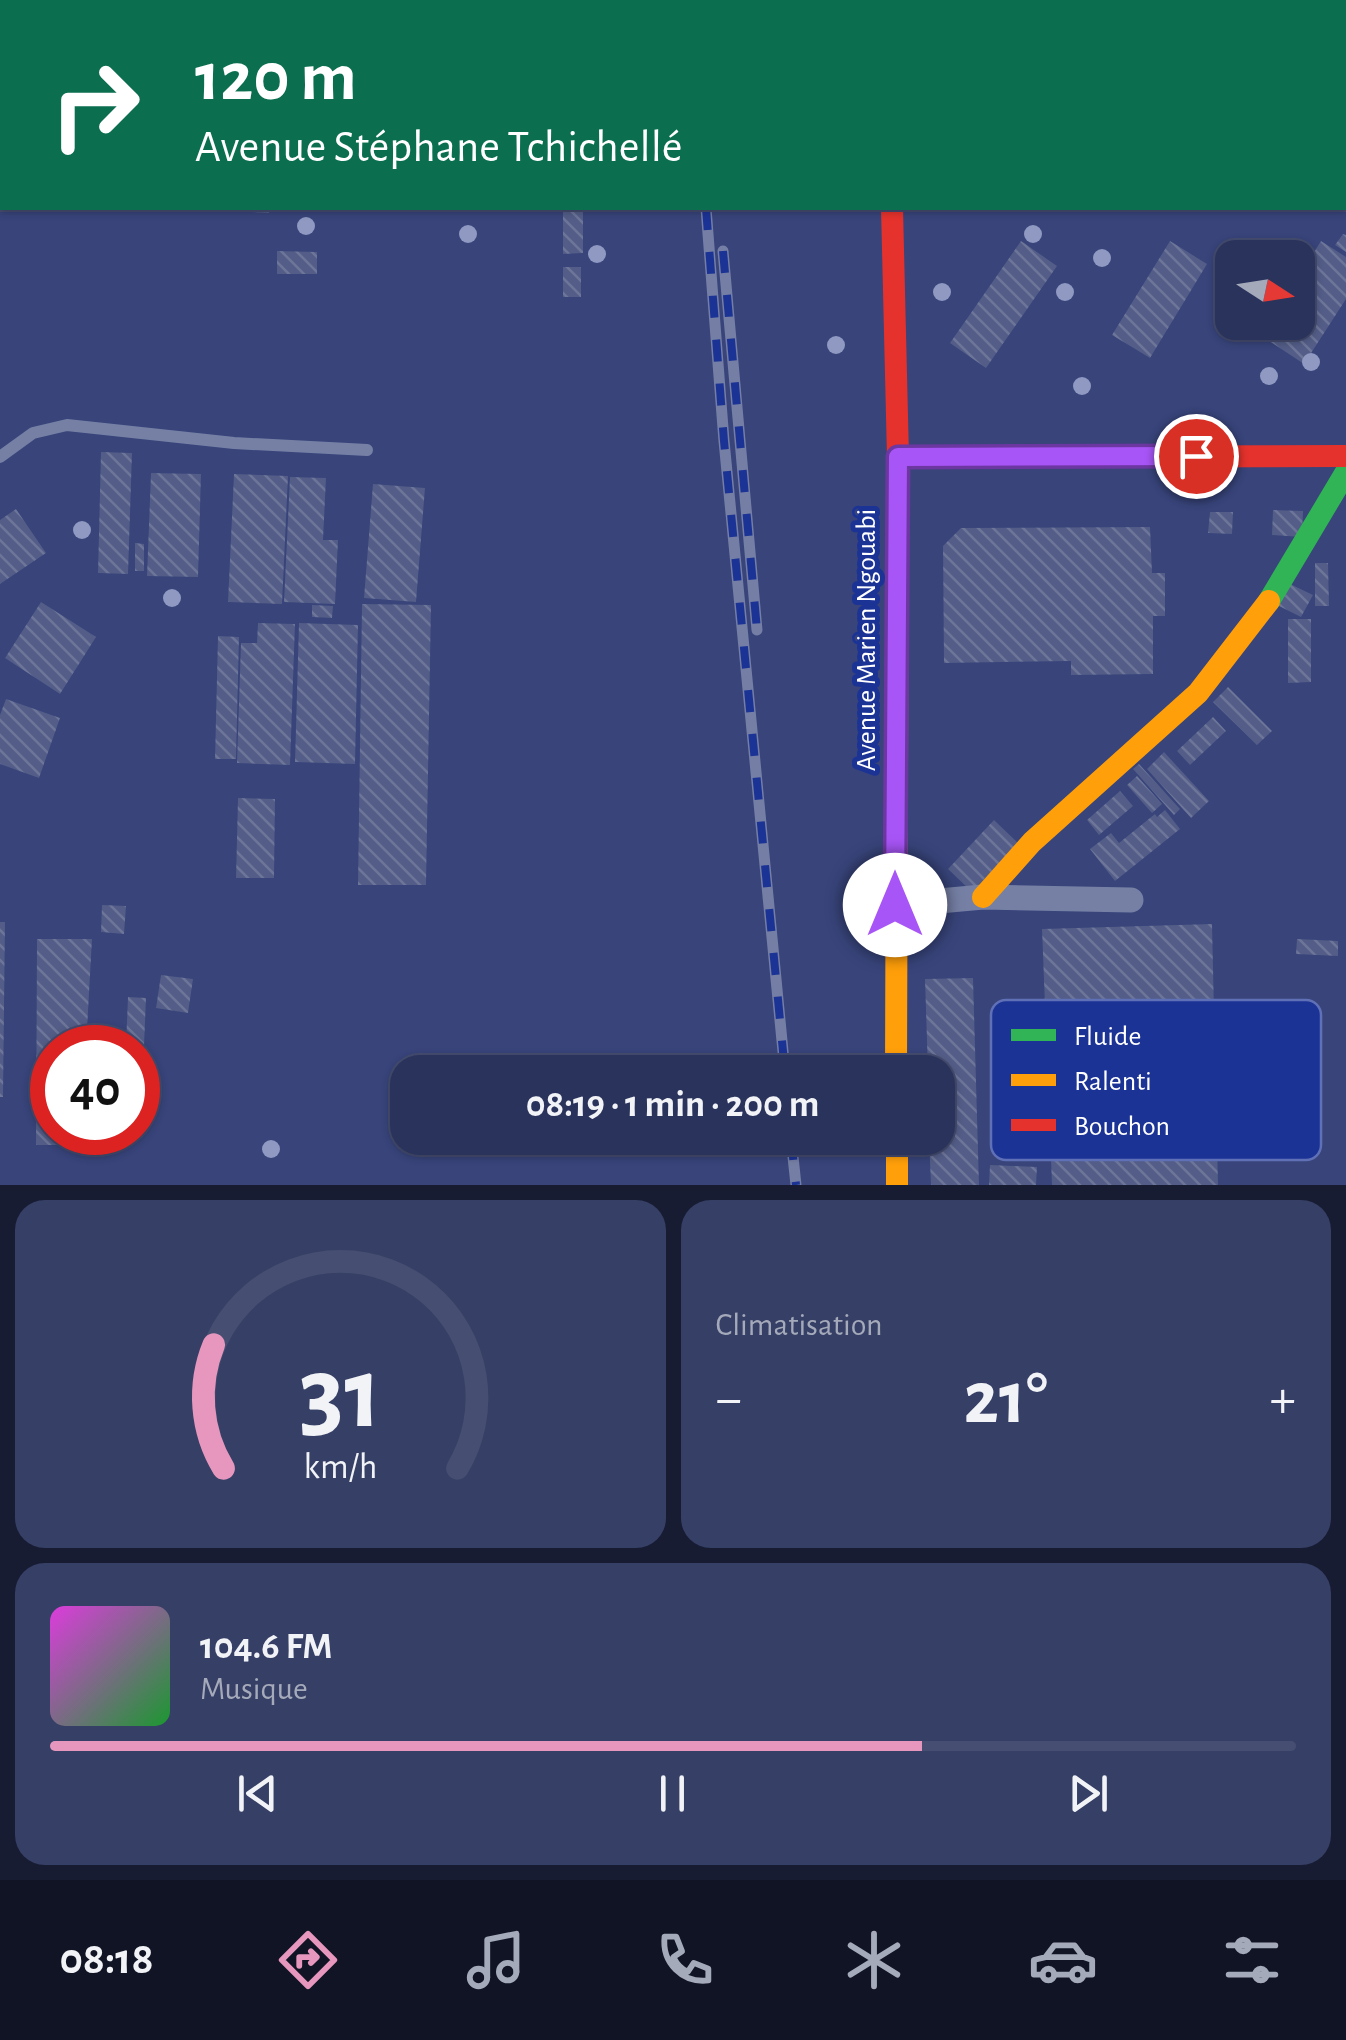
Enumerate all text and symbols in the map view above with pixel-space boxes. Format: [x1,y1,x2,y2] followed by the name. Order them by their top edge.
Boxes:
[30,40,160,170] icon: right
[195,43,357,113] text: 120 m
[195,125,683,170] text: Avenue Stéphane Tchichellé
[1215,240,1315,340] north arrow
[1215,240,1315,340] map controls
[1154,414,1239,499] pin
[1169,429,1224,484] icon: arrive
[853,509,881,771] street label: Avenue Marien Ngouabi
[843,853,947,957] position arrow
[991,1000,1321,1160] legend
[1074,1023,1142,1051] text: Fluide
[30,1025,160,1155] speed limit sign: 40
[1074,1068,1152,1096] text: Ralenti
[526,1086,819,1124] text: 08:19 · 1 min · 200 m
[1074,1113,1170,1141] text: Bouchon
[716,1309,883,1341] text: Climatisation
[299,1343,381,1447] text: 31
[964,1362,1048,1437] text: 21°
[716,1372,742,1427] text: −
[1270,1372,1296,1427] text: +
[303,1449,377,1485] text: km/h
[200,1628,333,1666] text: 104.6 FM
[200,1673,308,1705] text: Musique
[230,1766,285,1821] icon: previous
[645,1766,700,1821] icon: pause
[1061,1766,1116,1821] icon: next
[273,1925,343,1995] icon: directions
[461,1925,531,1995] icon: music
[650,1925,720,1995] icon: phone
[839,1925,909,1995] icon: climate
[1028,1925,1098,1995] icon: car
[1217,1925,1287,1995] icon: filters
[59,1937,154,1982] text: 08:18

